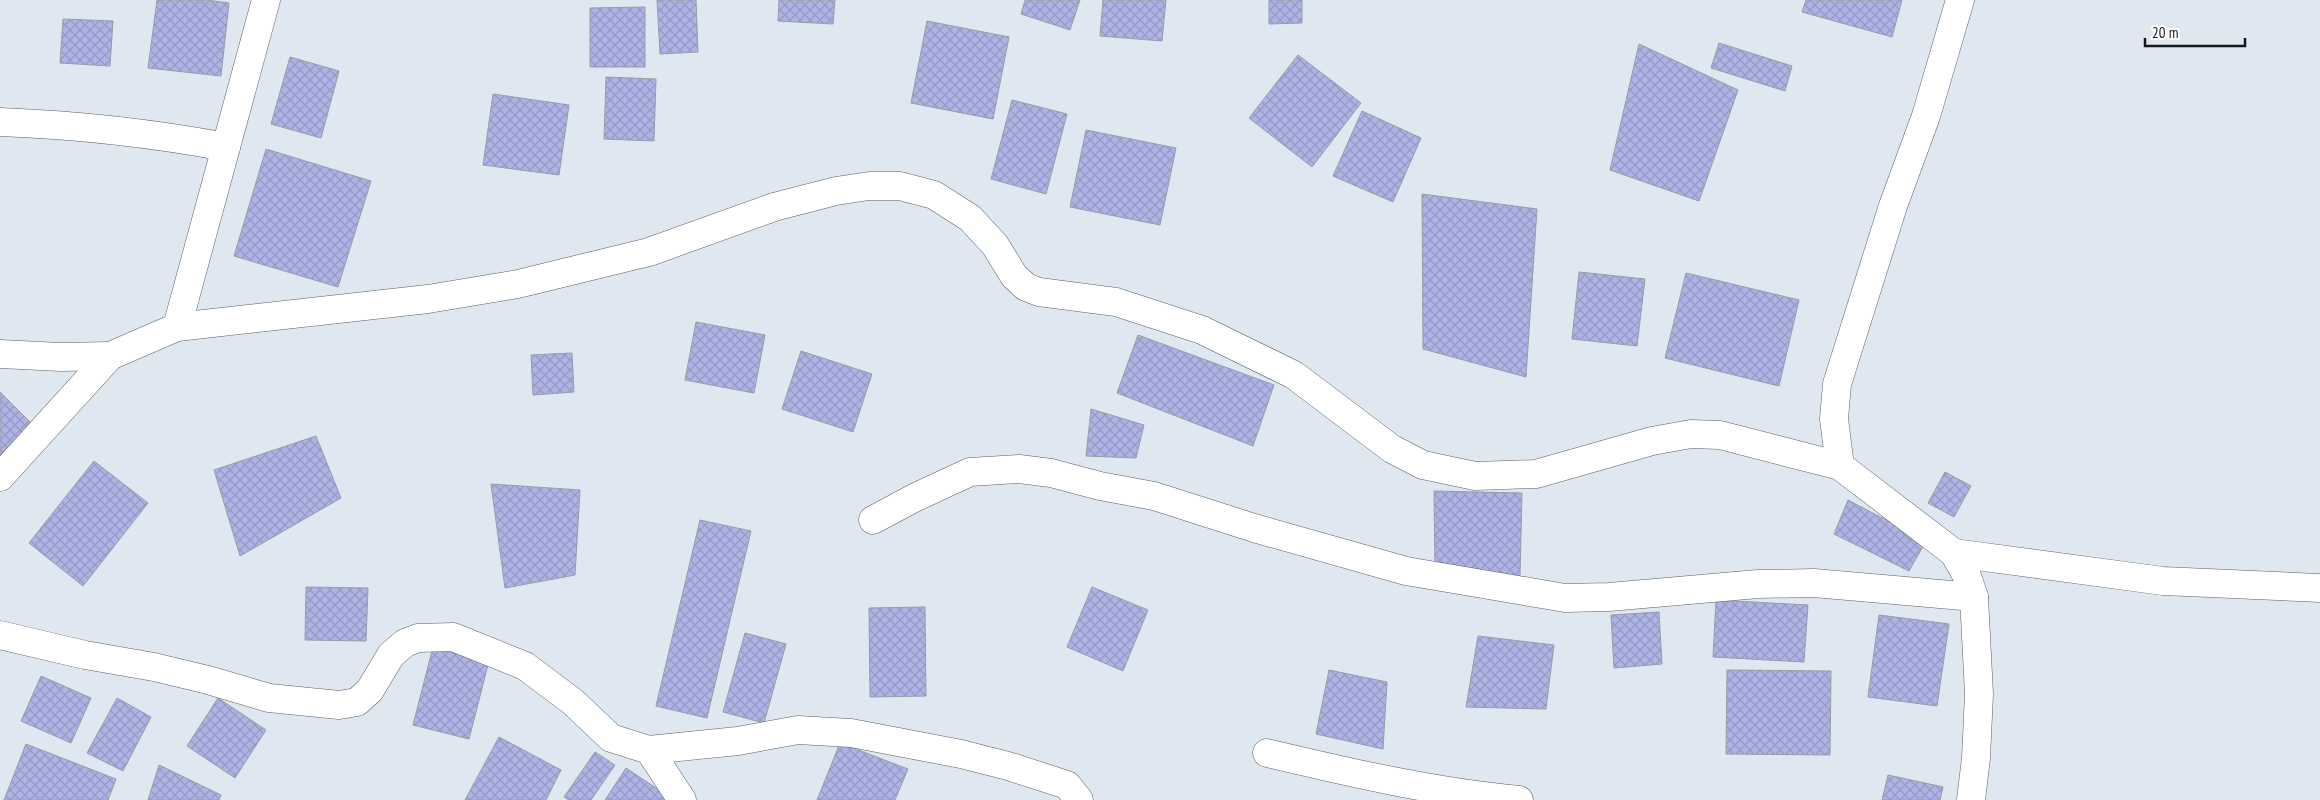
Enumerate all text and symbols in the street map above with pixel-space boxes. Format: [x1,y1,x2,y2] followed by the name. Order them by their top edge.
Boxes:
[2145,15,2245,47] scale bar
[2152,23,2178,42] text: 20 m

